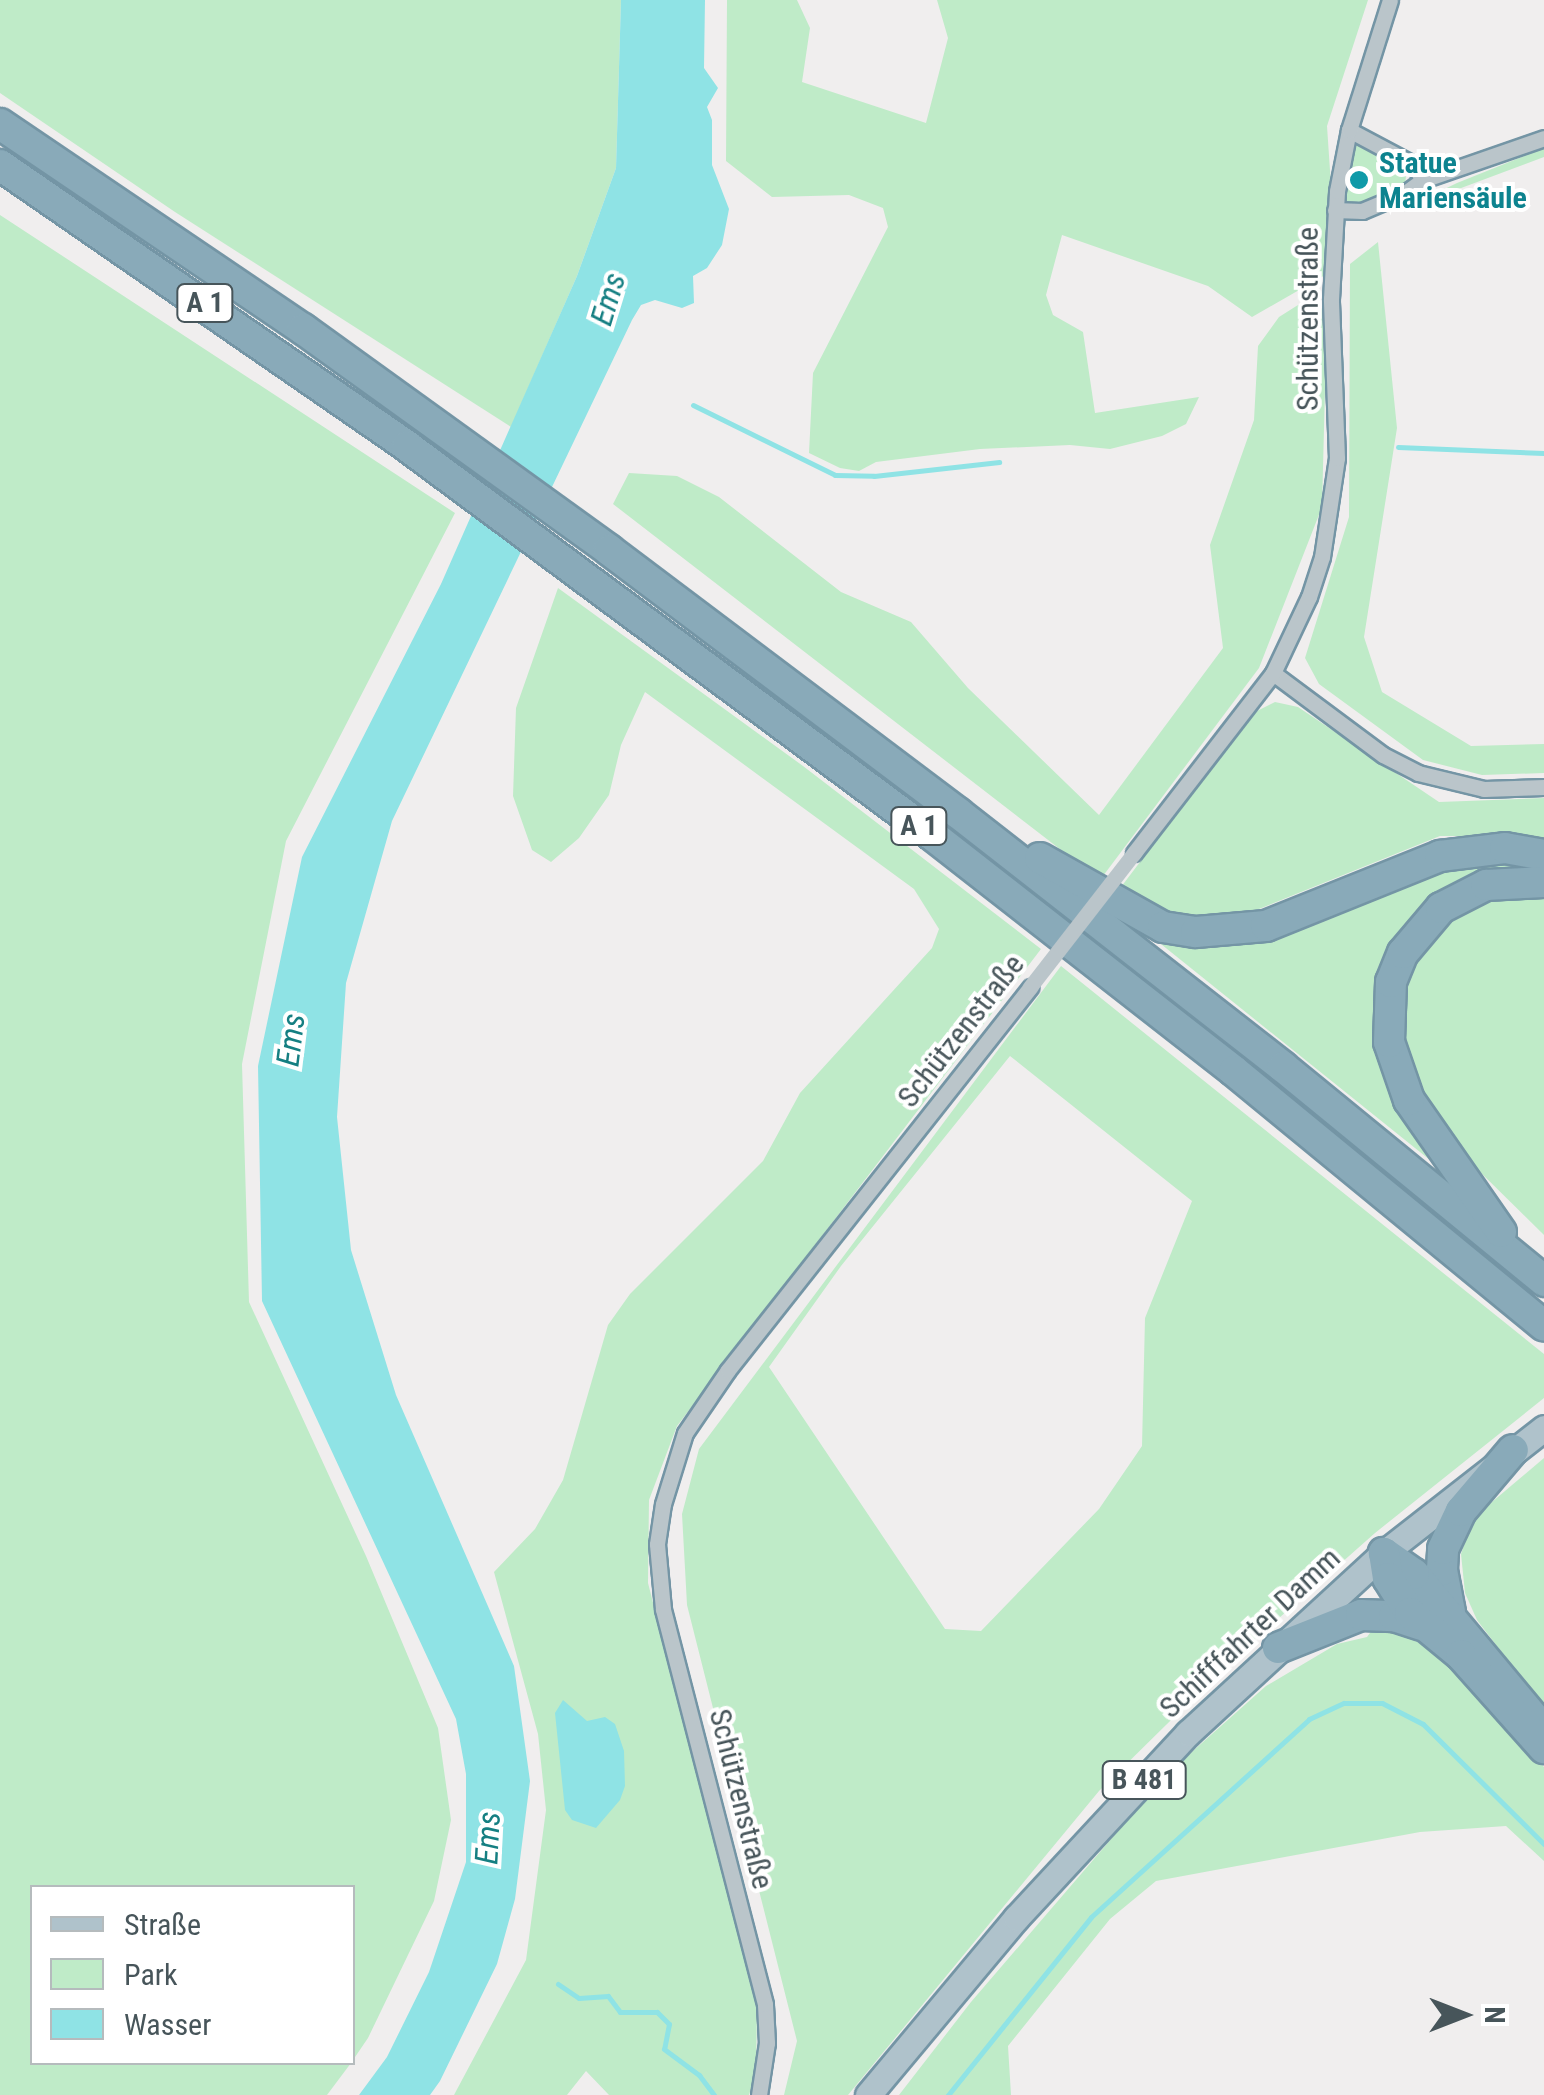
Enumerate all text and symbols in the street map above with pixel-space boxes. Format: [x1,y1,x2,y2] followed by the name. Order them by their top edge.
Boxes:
[1379,145,1527,216] place label: Statue Mariensäule
[1348,169,1370,191] marker: Statue Mariensäule
[1290,227,1326,411] street label: Schützenstraße
[582,268,634,330] water label: Ems
[175,280,235,326] road number: A 1
[889,803,949,849] road number: A 1
[890,947,1032,1115] street label: Schützenstraße
[269,1011,313,1069] water label: Ems
[1152,1540,1348,1726] street label: Schifffahrter Damm
[701,1705,781,1893] street label: Schützenstraße
[1102,1757,1186,1803] road number: B 481
[467,1811,509,1865] water label: Ems
[30,1885,355,2065] legend
[124,1907,201,1942] text: Straße
[124,1957,178,1992] text: Park
[1414,1965,1514,2065] north arrow
[1478,2006,1511,2024] text: N
[124,2007,211,2042] text: Wasser

